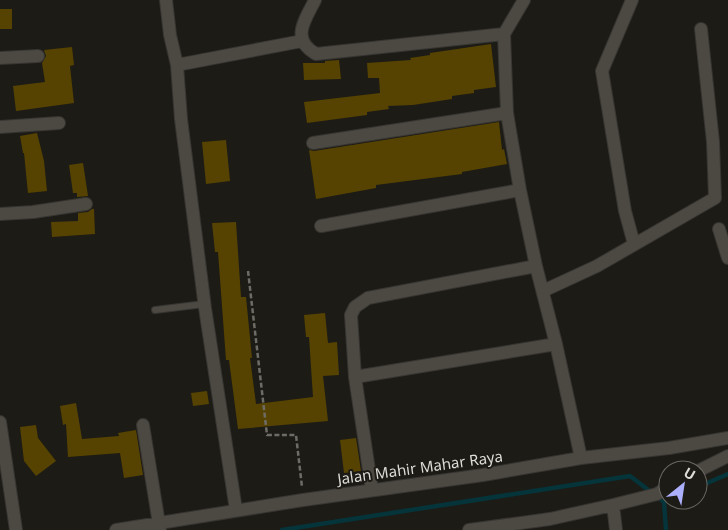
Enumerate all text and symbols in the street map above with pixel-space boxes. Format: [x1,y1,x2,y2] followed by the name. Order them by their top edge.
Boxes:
[334,445,504,489] street label: Jalan Mahir Mahar Raya
[658,460,708,510] north arrow
[680,462,699,484] text: U

